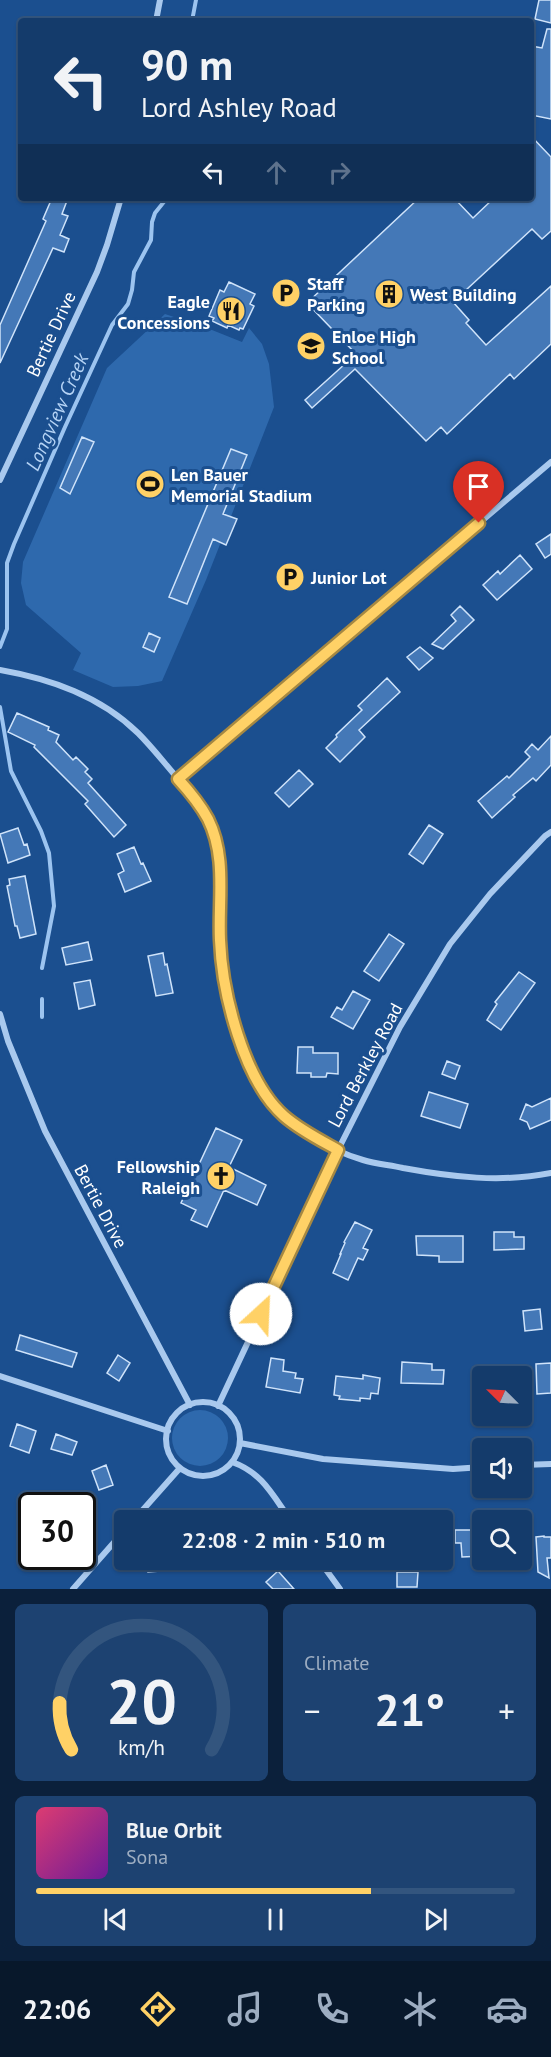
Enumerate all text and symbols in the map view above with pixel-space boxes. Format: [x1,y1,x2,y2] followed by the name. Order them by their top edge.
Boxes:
[141,37,233,92] text: 90 m
[42,42,120,120] icon: left
[141,90,337,124] text: Lord Ashley Road
[197,156,230,189] icon: left
[260,156,293,189] icon: ahead
[323,156,356,189] icon: right
[307,272,365,316] place label: Staff Parking
[270,277,302,309] parking icon: Staff Parking
[373,278,405,310] building icon: West Building
[410,283,517,306] place label: West Building
[21,288,81,380] street label: Bertie Drive
[117,290,210,334] place label: Eagle Concessions
[215,295,247,327] restaurant icon: Eagle Concessions
[332,325,416,369] place label: Enloe High School
[295,330,327,362] school or university icon: Enloe High School
[20,348,95,475] water label: Longview Creek
[453,461,504,523] pin
[171,463,312,507] place label: Len Bauer Memorial Stadium
[134,468,166,500] sports icon: Len Bauer Memorial Stadium
[462,470,495,503] icon: arrive
[274,561,306,593] parking icon: Junior Lot
[310,566,387,589] place label: Junior Lot
[323,999,407,1131] street label: Lord Berkley Road
[117,1155,200,1199] place label: Fellowship Raleigh
[69,1160,133,1252] street label: Bertie Drive
[205,1160,237,1192] church icon: Fellowship Raleigh
[229,1282,293,1346] position arrow
[472,1366,532,1426] north arrow
[472,1366,532,1570] map controls
[472,1438,532,1498] button: sound
[18,1492,96,1570] speed limit sign: 30
[472,1510,532,1570] button: search
[182,1526,385,1554] text: 22:08 · 2 min · 510 m
[304,1650,370,1676] text: Climate
[106,1660,177,1741] text: 20
[374,1680,445,1738] text: 21°
[304,1689,321,1732] text: −
[498,1689,515,1732] text: +
[118,1733,165,1761] text: km/h
[126,1816,222,1844] text: Blue Orbit
[126,1844,168,1870] text: Sona
[99,1903,132,1936] icon: previous
[259,1903,292,1936] icon: pause
[419,1903,452,1936] icon: next
[137,1988,179,2030] icon: directions
[224,1988,266,2030] icon: music
[311,1988,353,2030] icon: phone
[399,1988,441,2030] icon: climate
[486,1988,528,2030] icon: car
[23,1992,91,2026] text: 22:06

